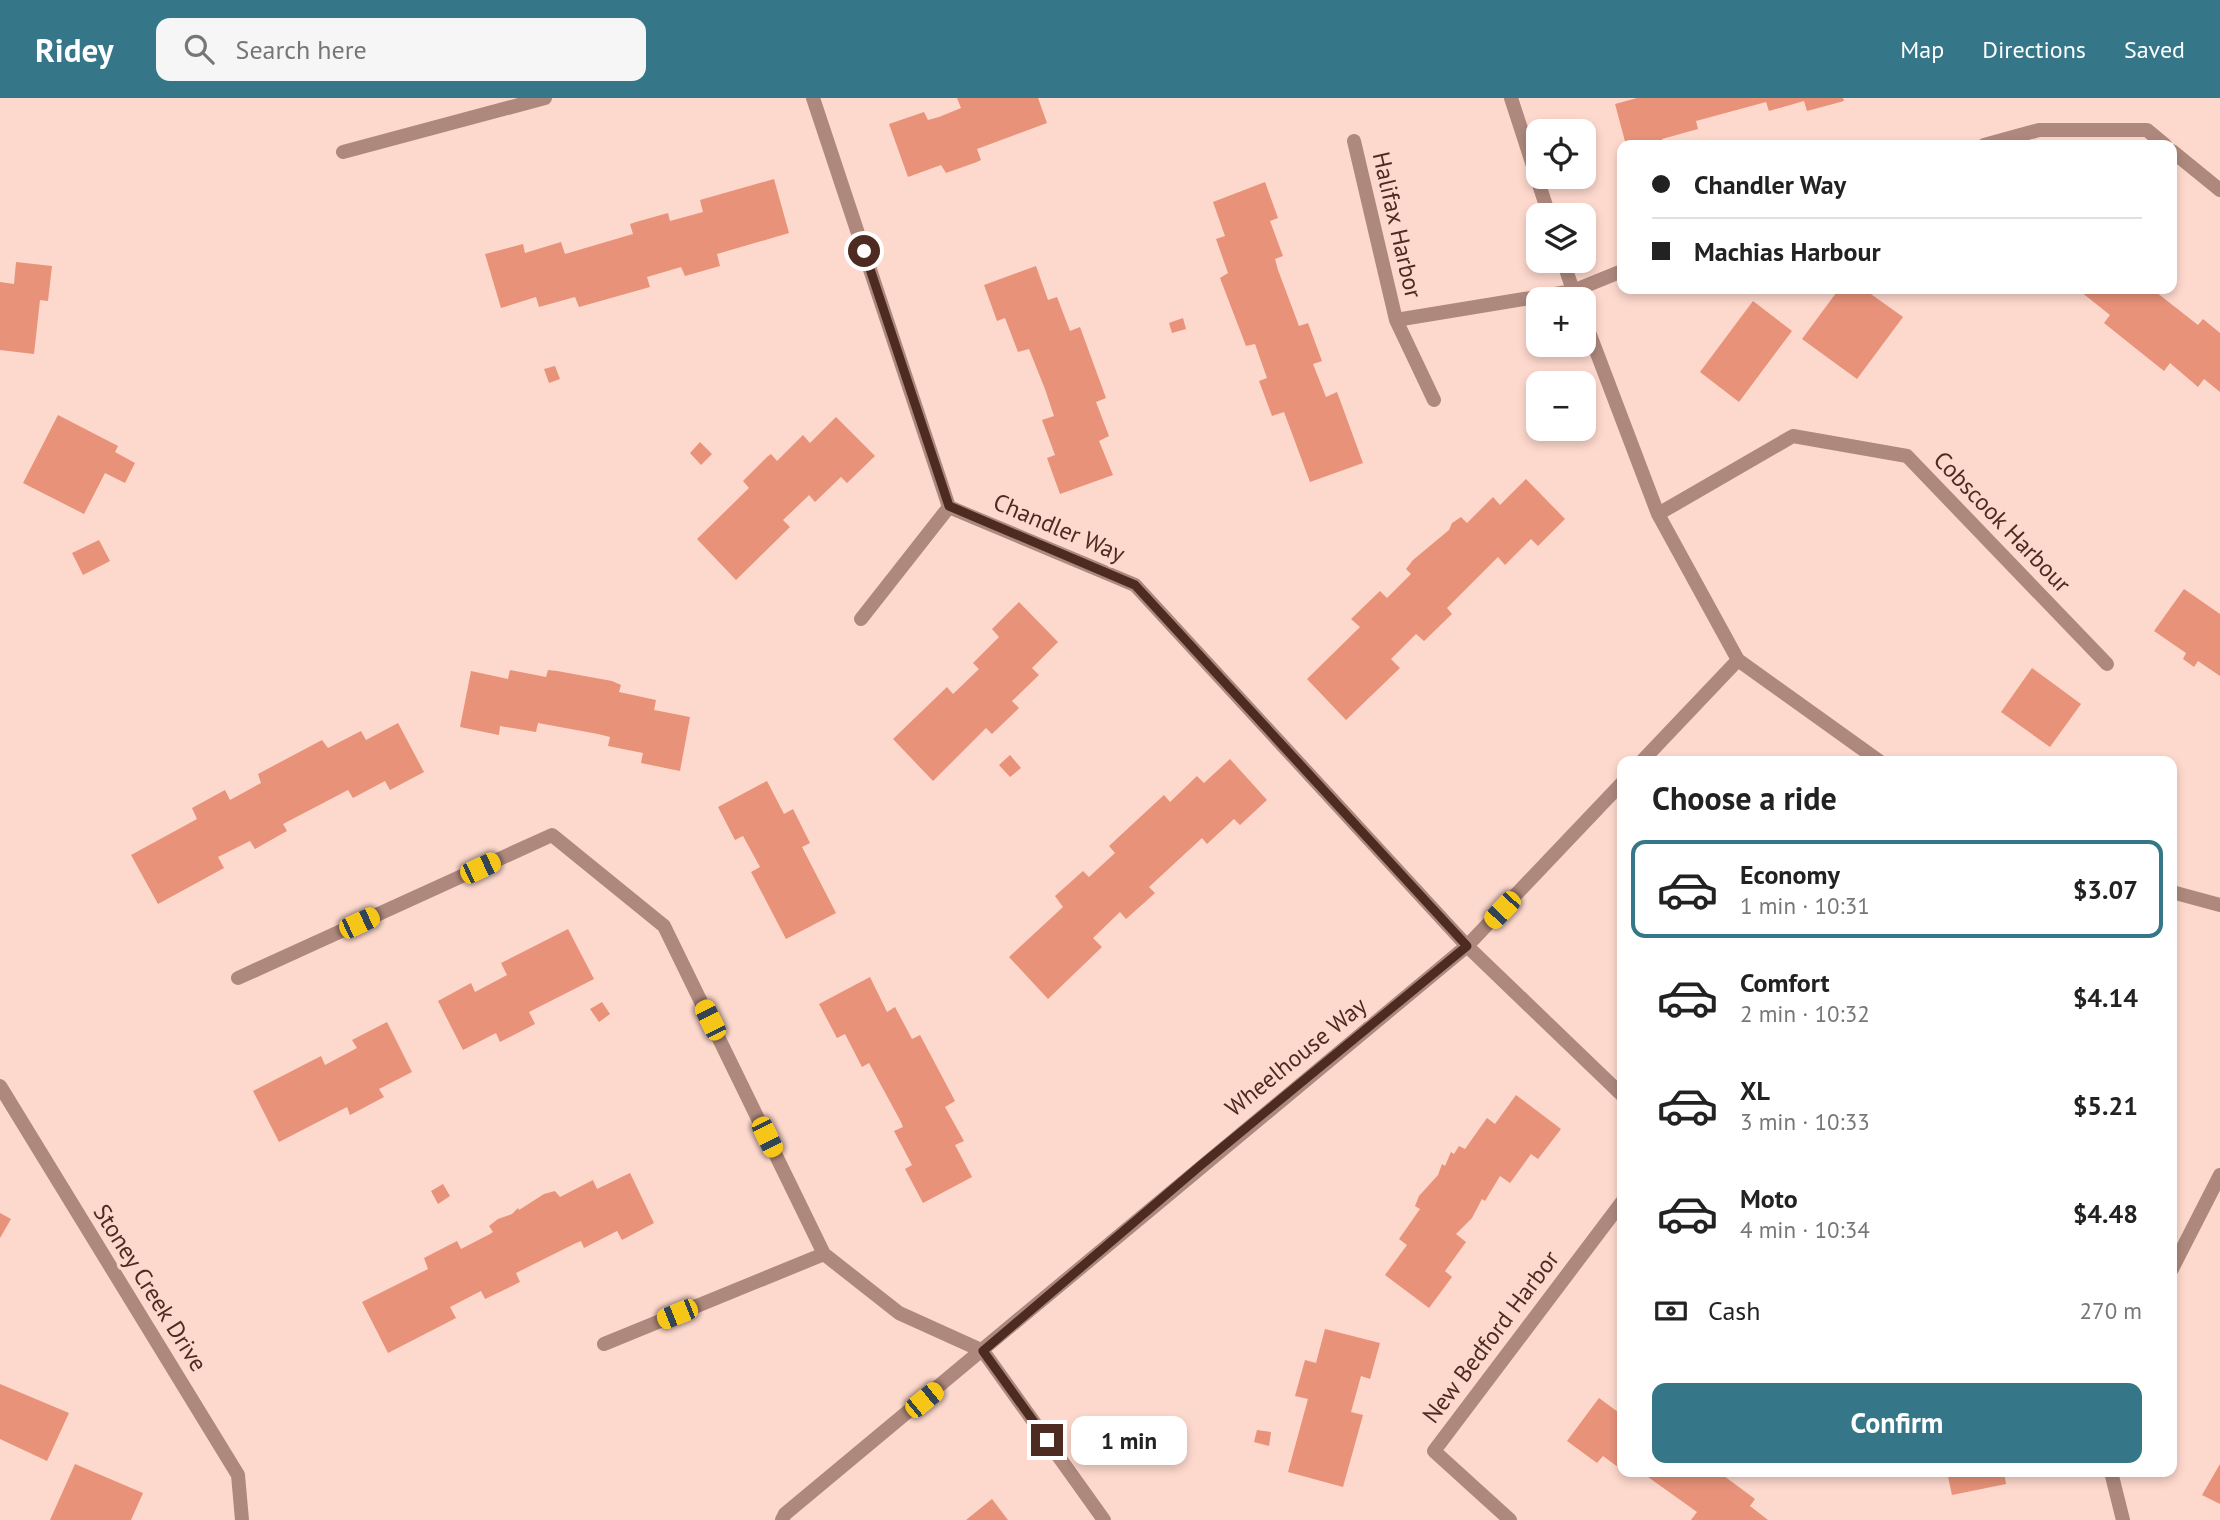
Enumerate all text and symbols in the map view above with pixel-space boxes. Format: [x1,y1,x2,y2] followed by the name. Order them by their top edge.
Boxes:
[156,18,646,81] search box
[35,28,114,71] text: Ridey
[180,30,218,68] icon: search
[236,33,367,66] text: Search here
[1900,34,1944,65] text: Map
[1982,34,2086,65] text: Directions
[2124,34,2185,65] text: Saved
[1526,119,1596,441] map controls
[1526,119,1596,189] button: locate
[1366,149,1429,301] street label: Halifax Harbor
[1694,168,1846,201] text: Chandler Way
[1526,203,1596,273] button: layers
[848,235,880,267] route start
[1694,235,1881,268] text: Machias Harbour
[1526,287,1596,357] button: +
[1526,371,1596,441] button: −
[1927,444,2078,599] street label: Cobscook Harbour
[989,486,1130,569] street label: Chandler Way
[1652,777,1837,819] text: Choose a ride
[457,850,504,886] car
[1656,858,1719,921] icon: car
[1740,858,1840,891] text: Economy
[2073,873,2138,906] text: $3.07
[1480,887,1525,933] car
[1740,891,1870,920] text: 1 min · 10:31
[336,905,383,941] car
[1656,966,1719,1029] icon: car
[1740,966,1830,999] text: Comfort
[2073,981,2138,1014] text: $4.14
[1219,990,1373,1123] street label: Wheelhouse Way
[692,997,729,1043] car
[1740,999,1870,1028] text: 2 min · 10:32
[1656,1074,1719,1137] icon: car
[1740,1074,1770,1107] text: XL
[2073,1089,2138,1122] text: $5.21
[1740,1107,1870,1136] text: 3 min · 10:33
[749,1114,786,1160] car
[1656,1182,1719,1245] icon: car
[1740,1182,1798,1215] text: Moto
[2073,1197,2138,1230] text: $4.48
[87,1198,214,1377] street label: Stoney Creek Drive
[1740,1215,1870,1244] text: 4 min · 10:34
[1415,1244,1566,1429] street label: New Bedford Harbor
[1652,1292,1690,1330] icon: cash
[1708,1294,1760,1327] text: Cash
[654,1296,701,1332] car
[2080,1296,2142,1325] text: 270 m
[902,1379,947,1421] car
[1652,1383,2142,1463] button: Confirm
[1072,1416,1187,1464] callout: 1 min
[1031,1424,1063,1456] route end
[1101,1426,1157,1455] text: 1 min

